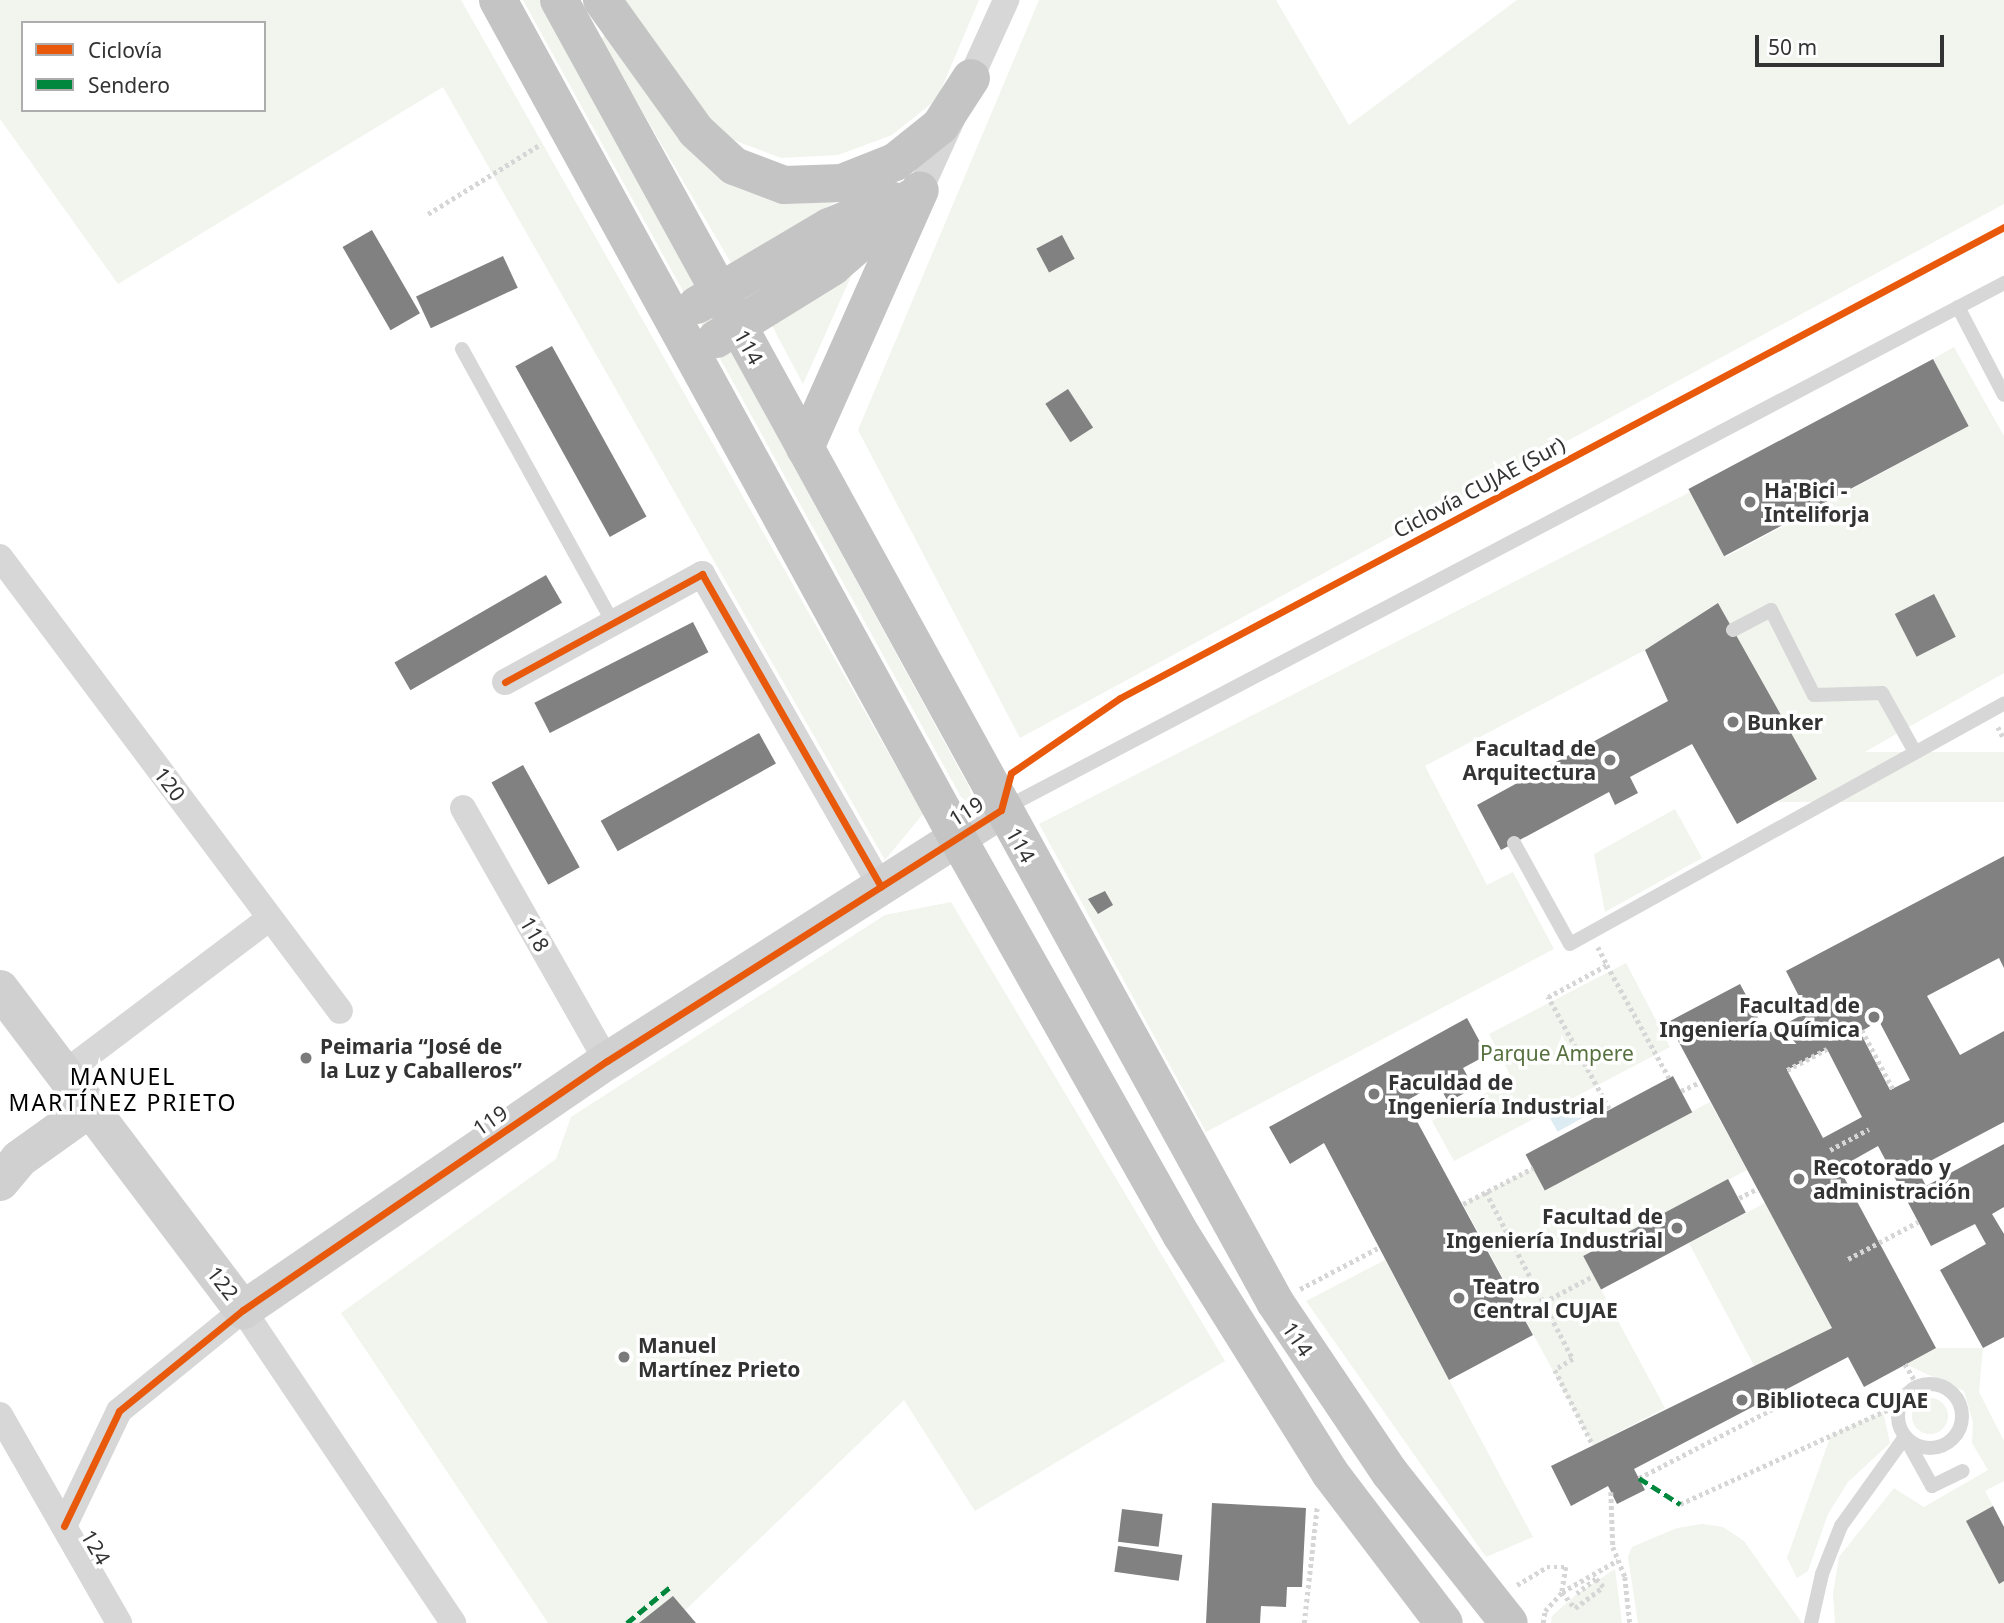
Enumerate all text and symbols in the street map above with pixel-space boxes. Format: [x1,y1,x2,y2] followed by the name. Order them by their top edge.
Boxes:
[21,21,266,112] legend
[1759,21,1948,65] scale bar
[1768,33,1817,61] text: 50 m
[88,36,162,64] text: Ciclovía
[88,71,170,99] text: Sendero
[729,325,769,369] street label: 114
[1389,431,1569,543] street label: Ciclovía CUJAE (Sur)
[1764,477,1869,527] place label: Ha'Bici - Inteliforja
[1742,494,1758,510] marker: Ha'Bici - Inteliforja
[1747,709,1823,735] place label: Bunker
[1725,714,1741,730] marker: Bunker
[1463,735,1596,785] place label: Facultad de Arquitectura
[1602,752,1618,768] marker: Facultad de Arquitectura
[149,762,191,806] street label: 120
[944,791,988,831] street label: 119
[1001,823,1041,867] street label: 114
[515,912,555,956] street label: 118
[1659,992,1860,1042] place label: Facultad de Ingeniería Química
[1866,1009,1882,1025] marker: Facultad de Ingeniería Química
[320,1033,522,1083] place label: Peimaria “José de la Luz y Caballeros”
[1480,1040,1634,1066] park label: Parque Ampere
[298,1050,314,1066] marker: Peimaria “José de la Luz y Caballeros”
[10,1062,236,1116] district label: MANUEL MARTÍNEZ PRIETO
[1388,1069,1605,1119] place label: Faculdad de Ingeniería Industrial
[1366,1086,1382,1102] marker: Faculdad de Ingeniería Industrial
[468,1099,512,1141] street label: 119
[1813,1154,1971,1204] place label: Recotorado y administración
[1791,1171,1807,1187] marker: Recotorado y administración
[1446,1203,1663,1253] place label: Facultad de Ingeniería Industrial
[1669,1220,1685,1236] marker: Facultad de Ingeniería Industrial
[202,1261,244,1305] street label: 122
[1473,1273,1618,1323] place label: Teatro Central CUJAE
[1451,1290,1467,1306] marker: Teatro Central CUJAE
[1277,1317,1319,1361] street label: 114
[638,1332,800,1382] place label: Manuel Martínez Prieto
[616,1349,632,1365] marker: Manuel Martínez Prieto
[1756,1387,1928,1413] place label: Biblioteca CUJAE
[1734,1392,1750,1408] marker: Biblioteca CUJAE
[76,1525,116,1569] street label: 124

